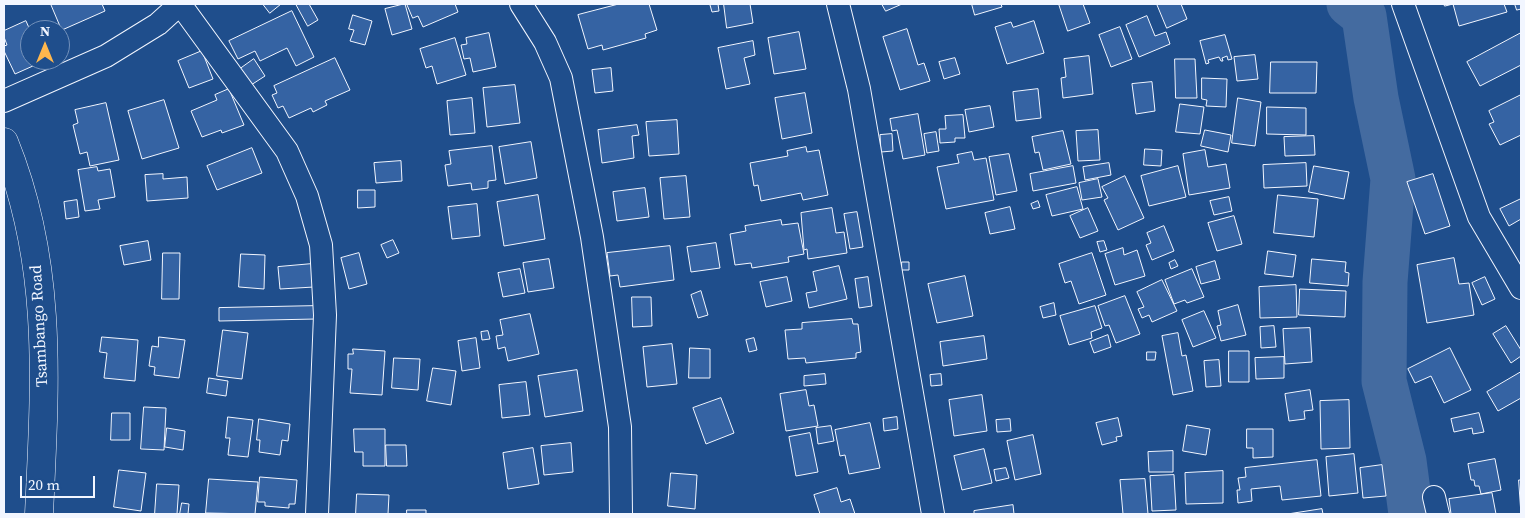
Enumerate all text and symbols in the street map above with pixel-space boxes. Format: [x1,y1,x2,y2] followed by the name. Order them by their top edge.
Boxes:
[20,20,70,70] north arrow
[40,21,50,41] text: N
[27,264,53,388] street label: Tsambango Road
[22,466,98,498] scale bar
[28,474,60,495] text: 20 m

